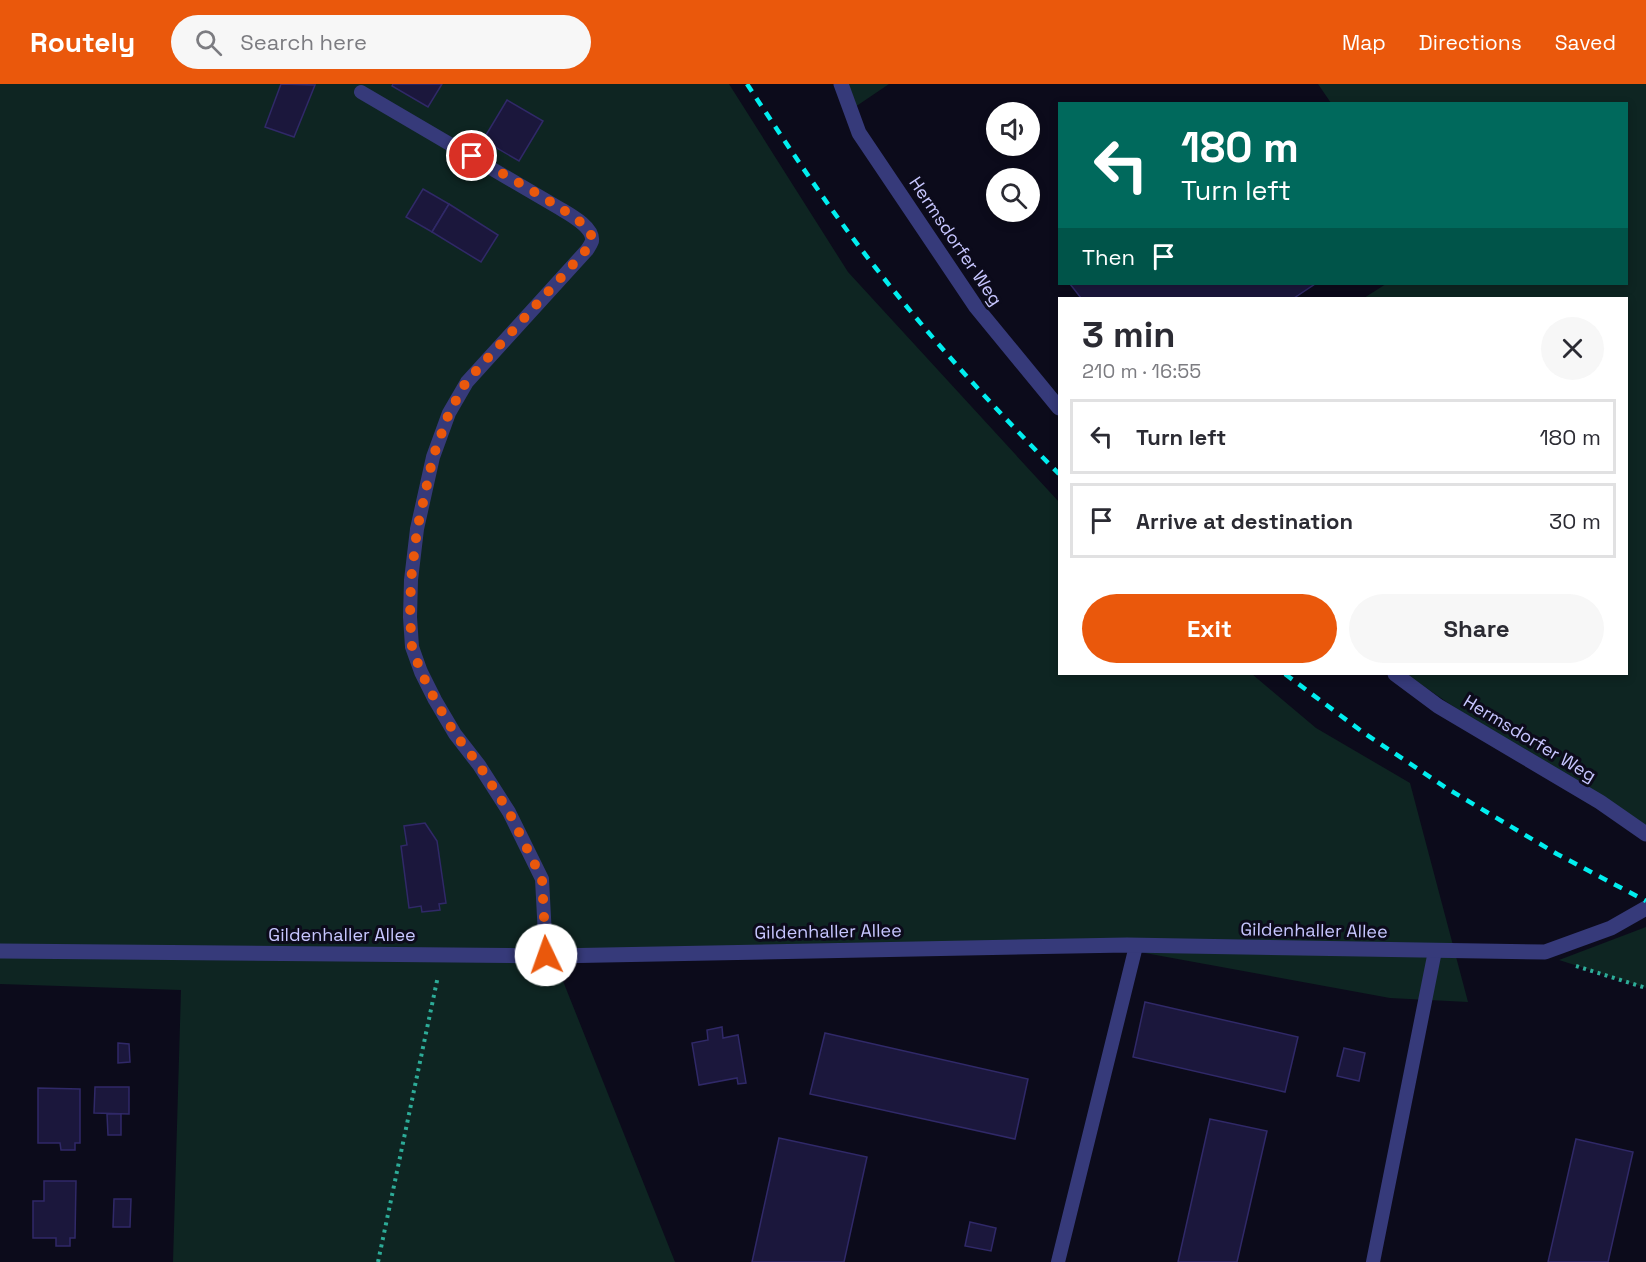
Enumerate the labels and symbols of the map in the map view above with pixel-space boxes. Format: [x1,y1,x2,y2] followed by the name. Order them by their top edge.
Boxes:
[446,130,497,181] pin
[904,172,1008,310] street label: Hermsdorfer Weg
[1459,689,1601,787] street label: Hermsdorfer Weg
[1240,917,1388,943] street label: Gildenhaller Allee
[754,918,902,944] street label: Gildenhaller Allee
[268,923,416,946] street label: Gildenhaller Allee
[514,923,578,987] position arrow

